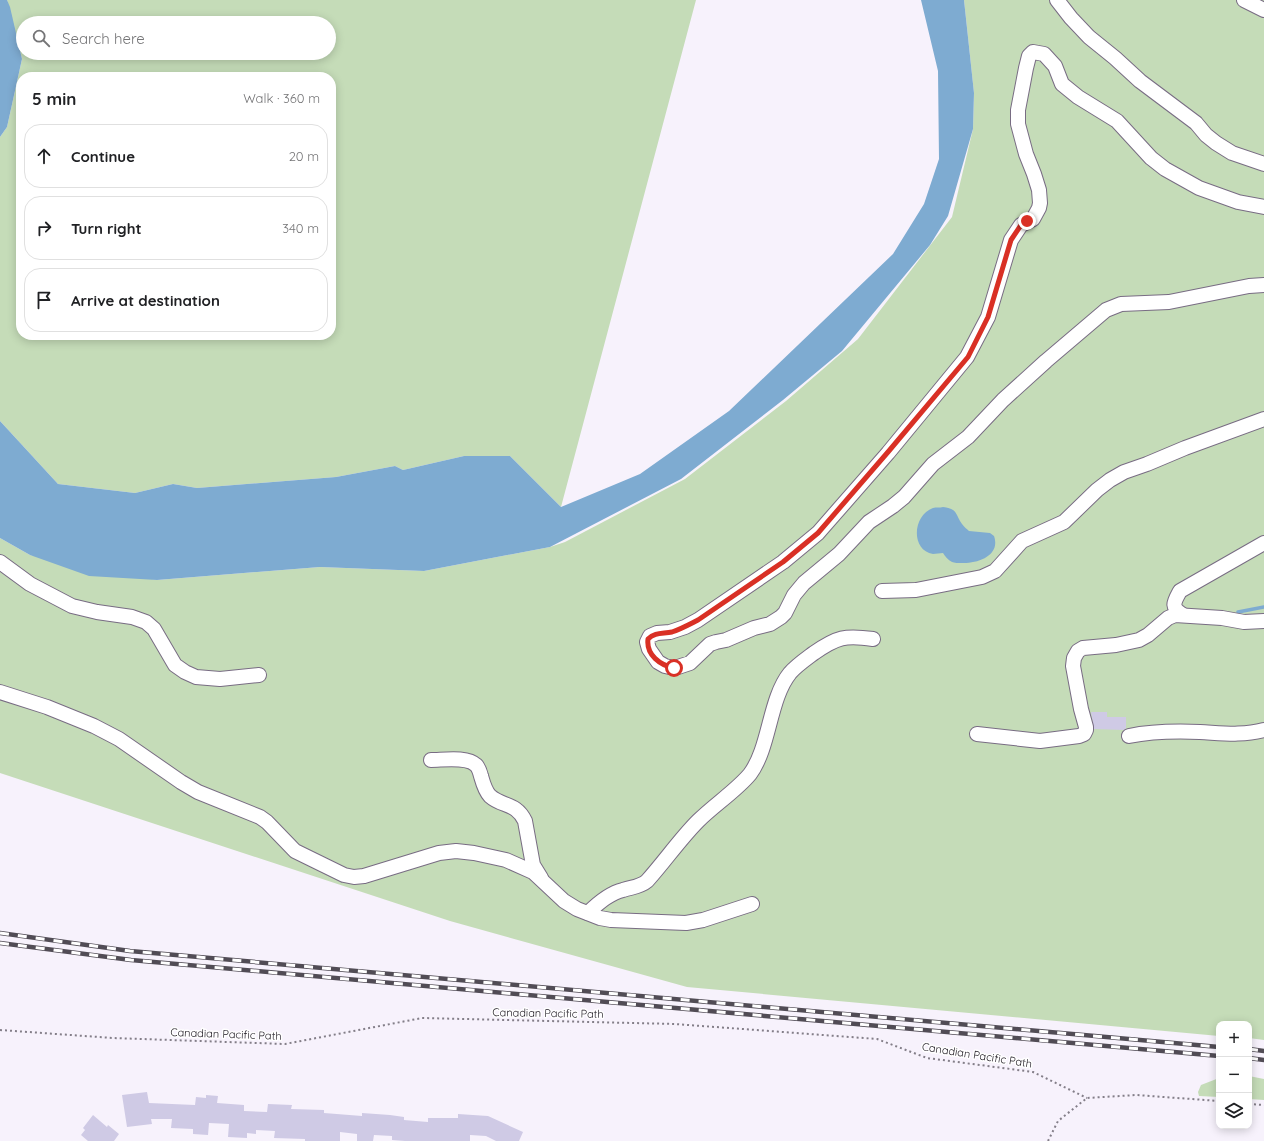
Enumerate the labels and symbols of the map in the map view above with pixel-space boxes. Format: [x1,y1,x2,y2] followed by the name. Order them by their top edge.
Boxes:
[1018,212,1036,230] route end
[665,659,683,677] route start
[492,1005,604,1021] street label: Canadian Pacific Path
[170,1025,282,1043] street label: Canadian Pacific Path
[921,1039,1033,1071] street label: Canadian Pacific Path

